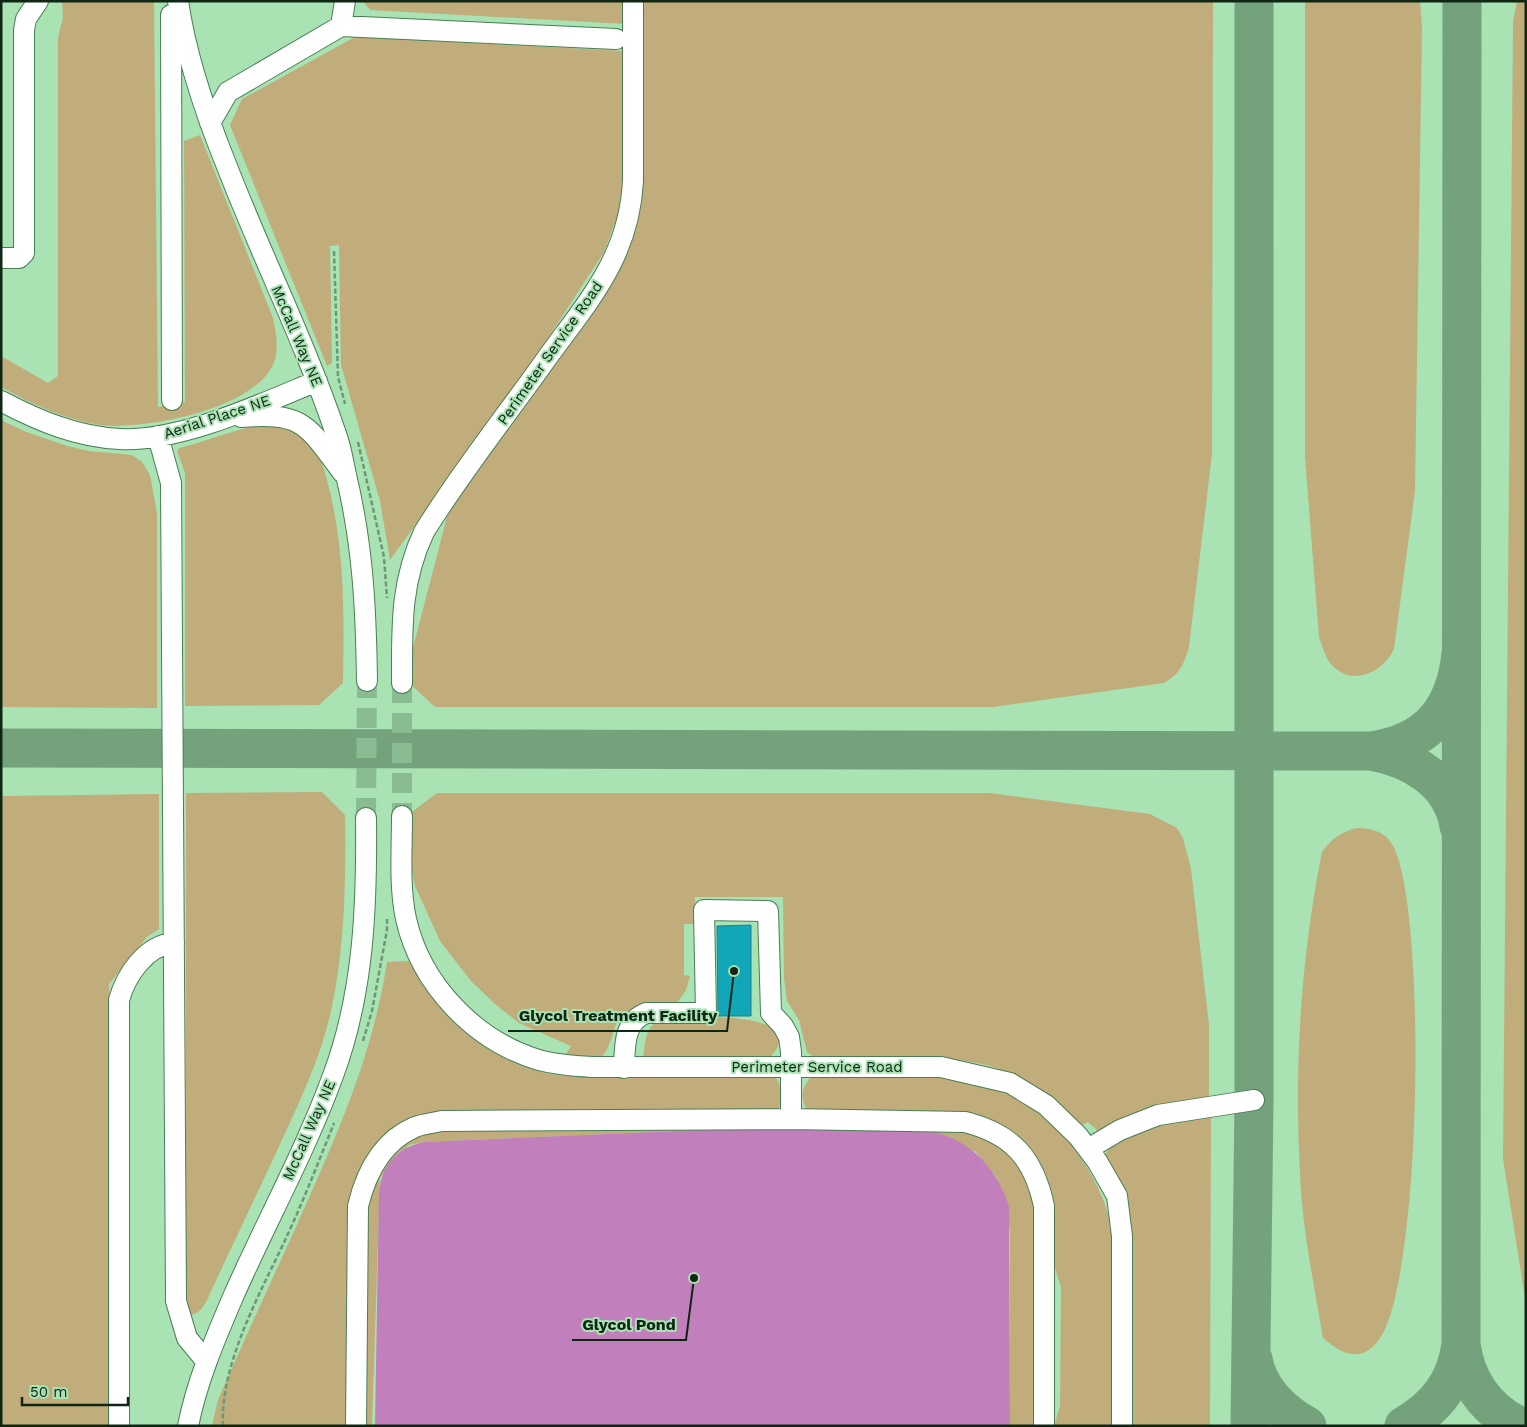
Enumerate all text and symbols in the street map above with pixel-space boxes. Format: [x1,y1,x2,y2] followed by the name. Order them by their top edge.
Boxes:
[493,278,607,428] street label: Perimeter Service Road
[268,283,326,389] street label: McCall Way NE
[161,391,273,443] street label: Aerial Place NE
[508,1000,727,1031] callout: Glycol Treatment Facility
[519,1006,718,1025] text: Glycol Treatment Facility
[731,1058,903,1076] street label: Perimeter Service Road
[279,1077,339,1183] street label: McCall Way NE
[572,1309,686,1340] callout: Glycol Pond
[582,1315,676,1334] text: Glycol Pond
[22,1374,129,1406] scale bar
[30,1383,67,1401] text: 50 m

